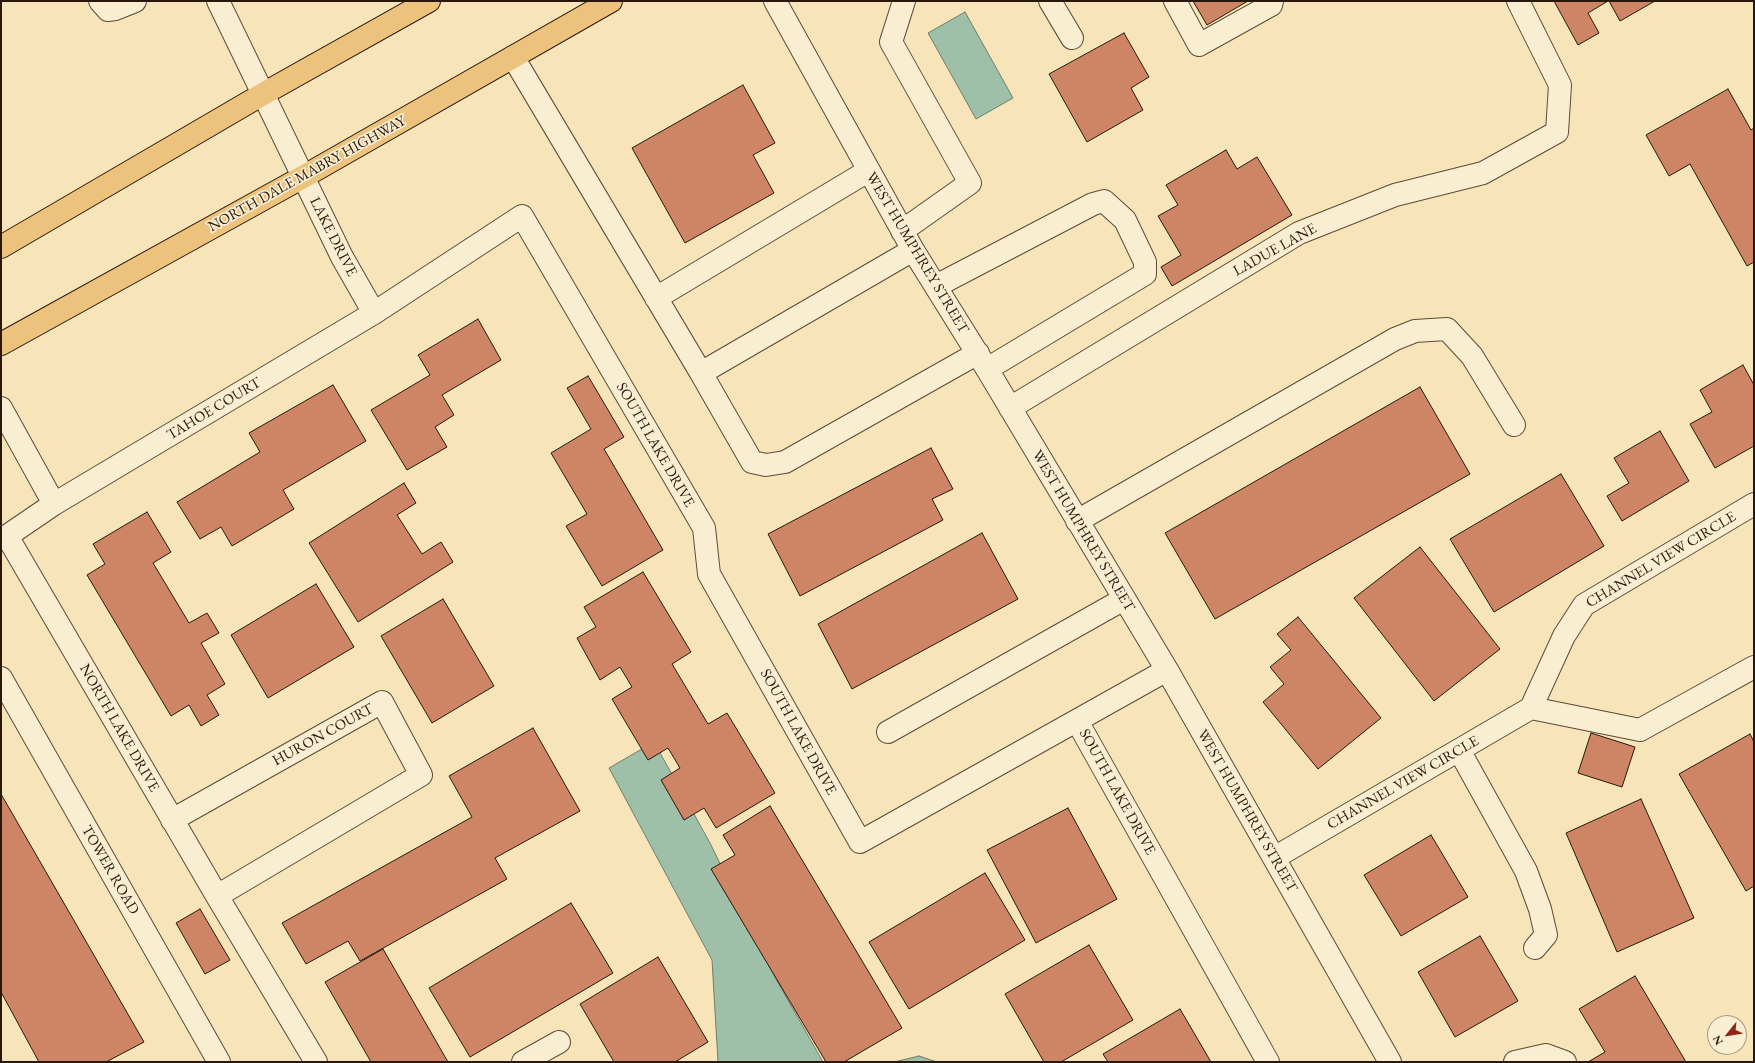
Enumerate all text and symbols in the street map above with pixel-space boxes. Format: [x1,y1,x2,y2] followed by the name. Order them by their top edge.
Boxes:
[205,112,409,236] street label: NORTH DALE MABRY HIGHWAY
[862,169,972,337] street label: WEST HUMPHREY STREET
[305,194,361,280] street label: LAKE DRIVE
[1230,220,1320,280] street label: LADUE LANE
[164,374,264,444] street label: TAHOE COURT
[612,379,698,511] street label: SOUTH LAKE DRIVE
[1028,447,1138,615] street label: WEST HUMPHREY STREET
[1583,508,1739,612] street label: CHANNEL VIEW CIRCLE
[75,661,163,795] street label: NORTH LAKE DRIVE
[756,666,840,798] street label: SOUTH LAKE DRIVE
[269,700,377,770] street label: HURON COURT
[1075,726,1159,858] street label: SOUTH LAKE DRIVE
[1193,726,1301,896] street label: WEST HUMPHREY STREET
[1324,732,1482,834] street label: CHANNEL VIEW CIRCLE
[77,822,143,918] street label: TOWER ROAD
[1707,1015,1747,1055] north arrow
[1709,1033,1726,1048] text: N

